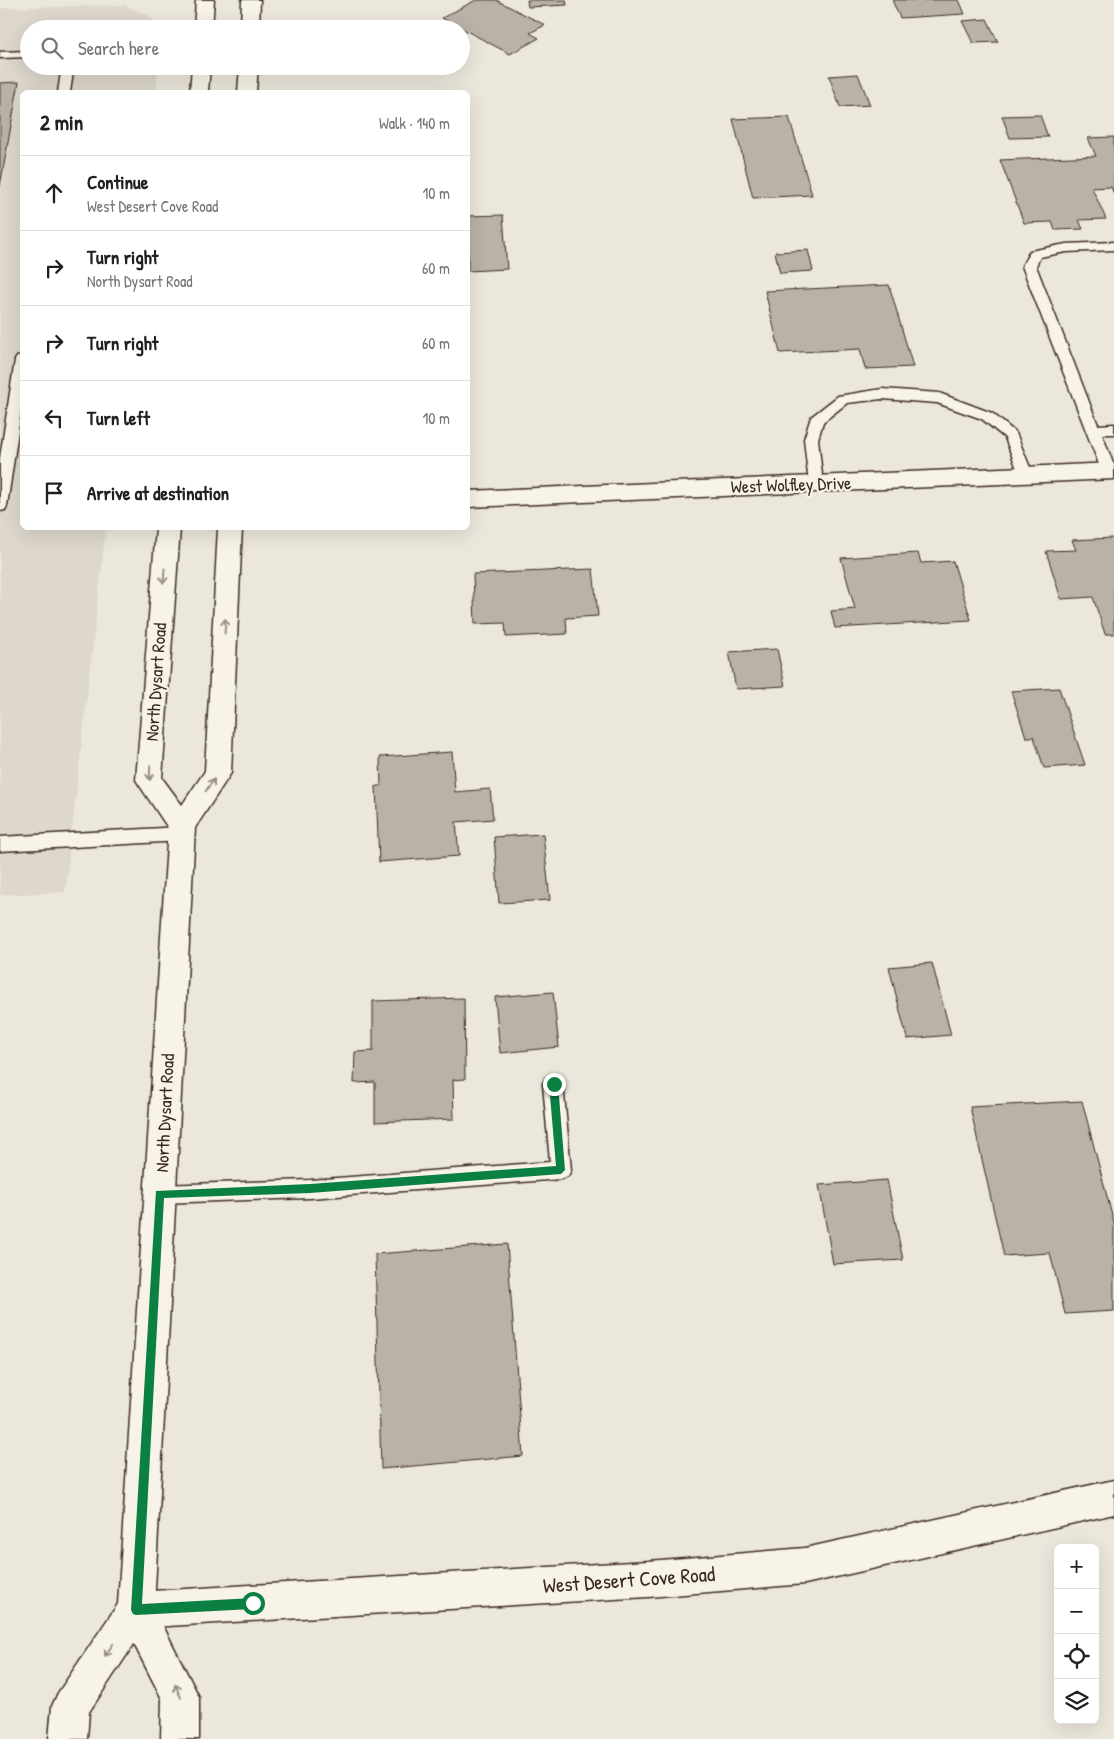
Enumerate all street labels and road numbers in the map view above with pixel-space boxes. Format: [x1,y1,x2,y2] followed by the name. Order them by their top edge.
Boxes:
[730,470,852,499] street label: West Wolfley Drive
[139,622,172,742] street label: North Dysart Road
[149,1053,180,1173] street label: North Dysart Road
[542,1559,716,1600] street label: West Desert Cove Road

